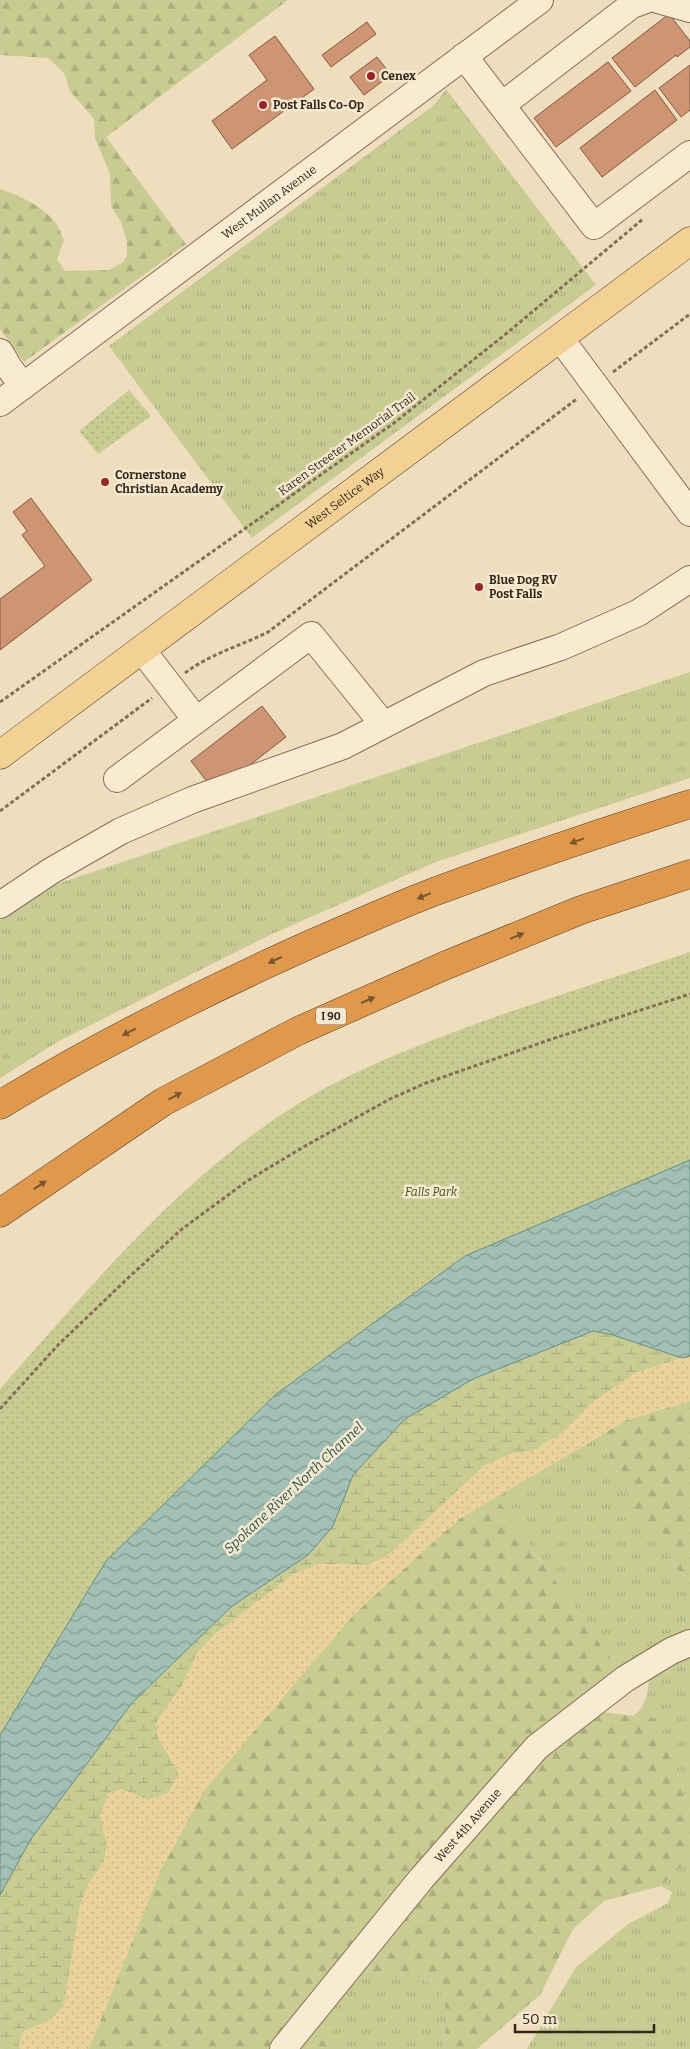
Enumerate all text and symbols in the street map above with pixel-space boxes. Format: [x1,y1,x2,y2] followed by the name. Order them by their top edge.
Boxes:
[381,69,416,83] place label: Cenex
[365,70,377,82] marker: Cenex
[273,98,364,112] place label: Post Falls Co-Op
[257,99,269,111] marker: Post Falls Co-Op
[219,162,319,242] street label: West Mullan Avenue
[276,389,419,498] street label: Karen Streeter Memorial Trail
[303,464,387,532] street label: West Seltice Way
[115,468,223,496] place label: Cornerstone Christian Academy
[99,476,111,488] marker: Cornerstone Christian Academy
[489,573,558,601] place label: Blue Dog RV Post Falls
[473,581,485,593] marker: Blue Dog RV Post Falls
[569,837,584,845] one-way arrow
[416,892,431,900] one-way arrow
[510,932,525,940] one-way arrow
[268,957,282,965] one-way arrow
[361,996,375,1004] one-way arrow
[316,1008,346,1024] road number: I 90
[122,1028,136,1036] one-way arrow
[168,1092,182,1100] one-way arrow
[33,1181,47,1190] one-way arrow
[405,1185,458,1199] park label: Falls Park
[221,1419,367,1557] water label: Spokane River North Channel
[432,1786,504,1866] street label: West 4th Avenue
[515,2002,654,2034] scale bar
[522,2010,558,2028] text: 50 m

